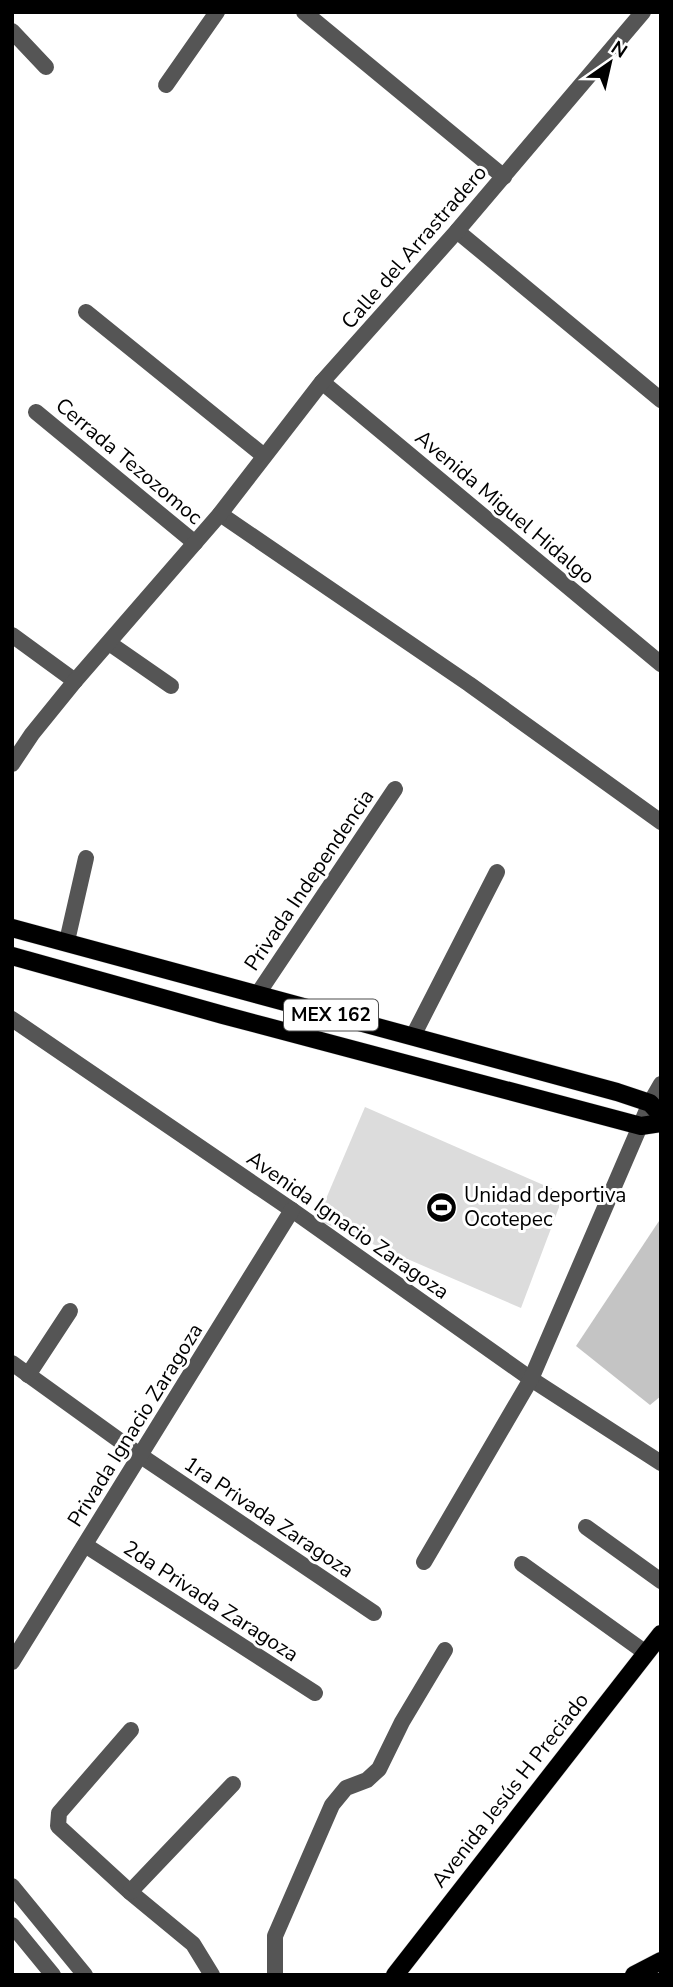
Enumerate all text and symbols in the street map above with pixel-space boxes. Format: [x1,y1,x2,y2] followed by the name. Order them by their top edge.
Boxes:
[575,28,645,98] north arrow
[606,35,632,64] text: N
[335,159,493,335] street label: Calle del Arrastradero
[50,391,208,531] street label: Cerrada Tezozomoc
[409,424,601,590] street label: Avenida Miguel Hidalgo
[238,784,380,976] street label: Privada Independencia
[284,1000,378,1030] road number: MEX 162
[241,1144,455,1306] street label: Avenida Ignacio Zaragoza
[464,1181,626,1233] place label: Unidad deportiva Ocotepec
[424,1190,458,1224] sports icon: Unidad deportiva Ocotepec
[61,1318,209,1532] street label: Privada Ignacio Zaragoza
[179,1450,359,1584] street label: 1ra Privada Zaragoza
[118,1534,304,1668] street label: 2da Privada Zaragoza
[425,1687,595,1893] street label: Avenida Jesús H Preciado

